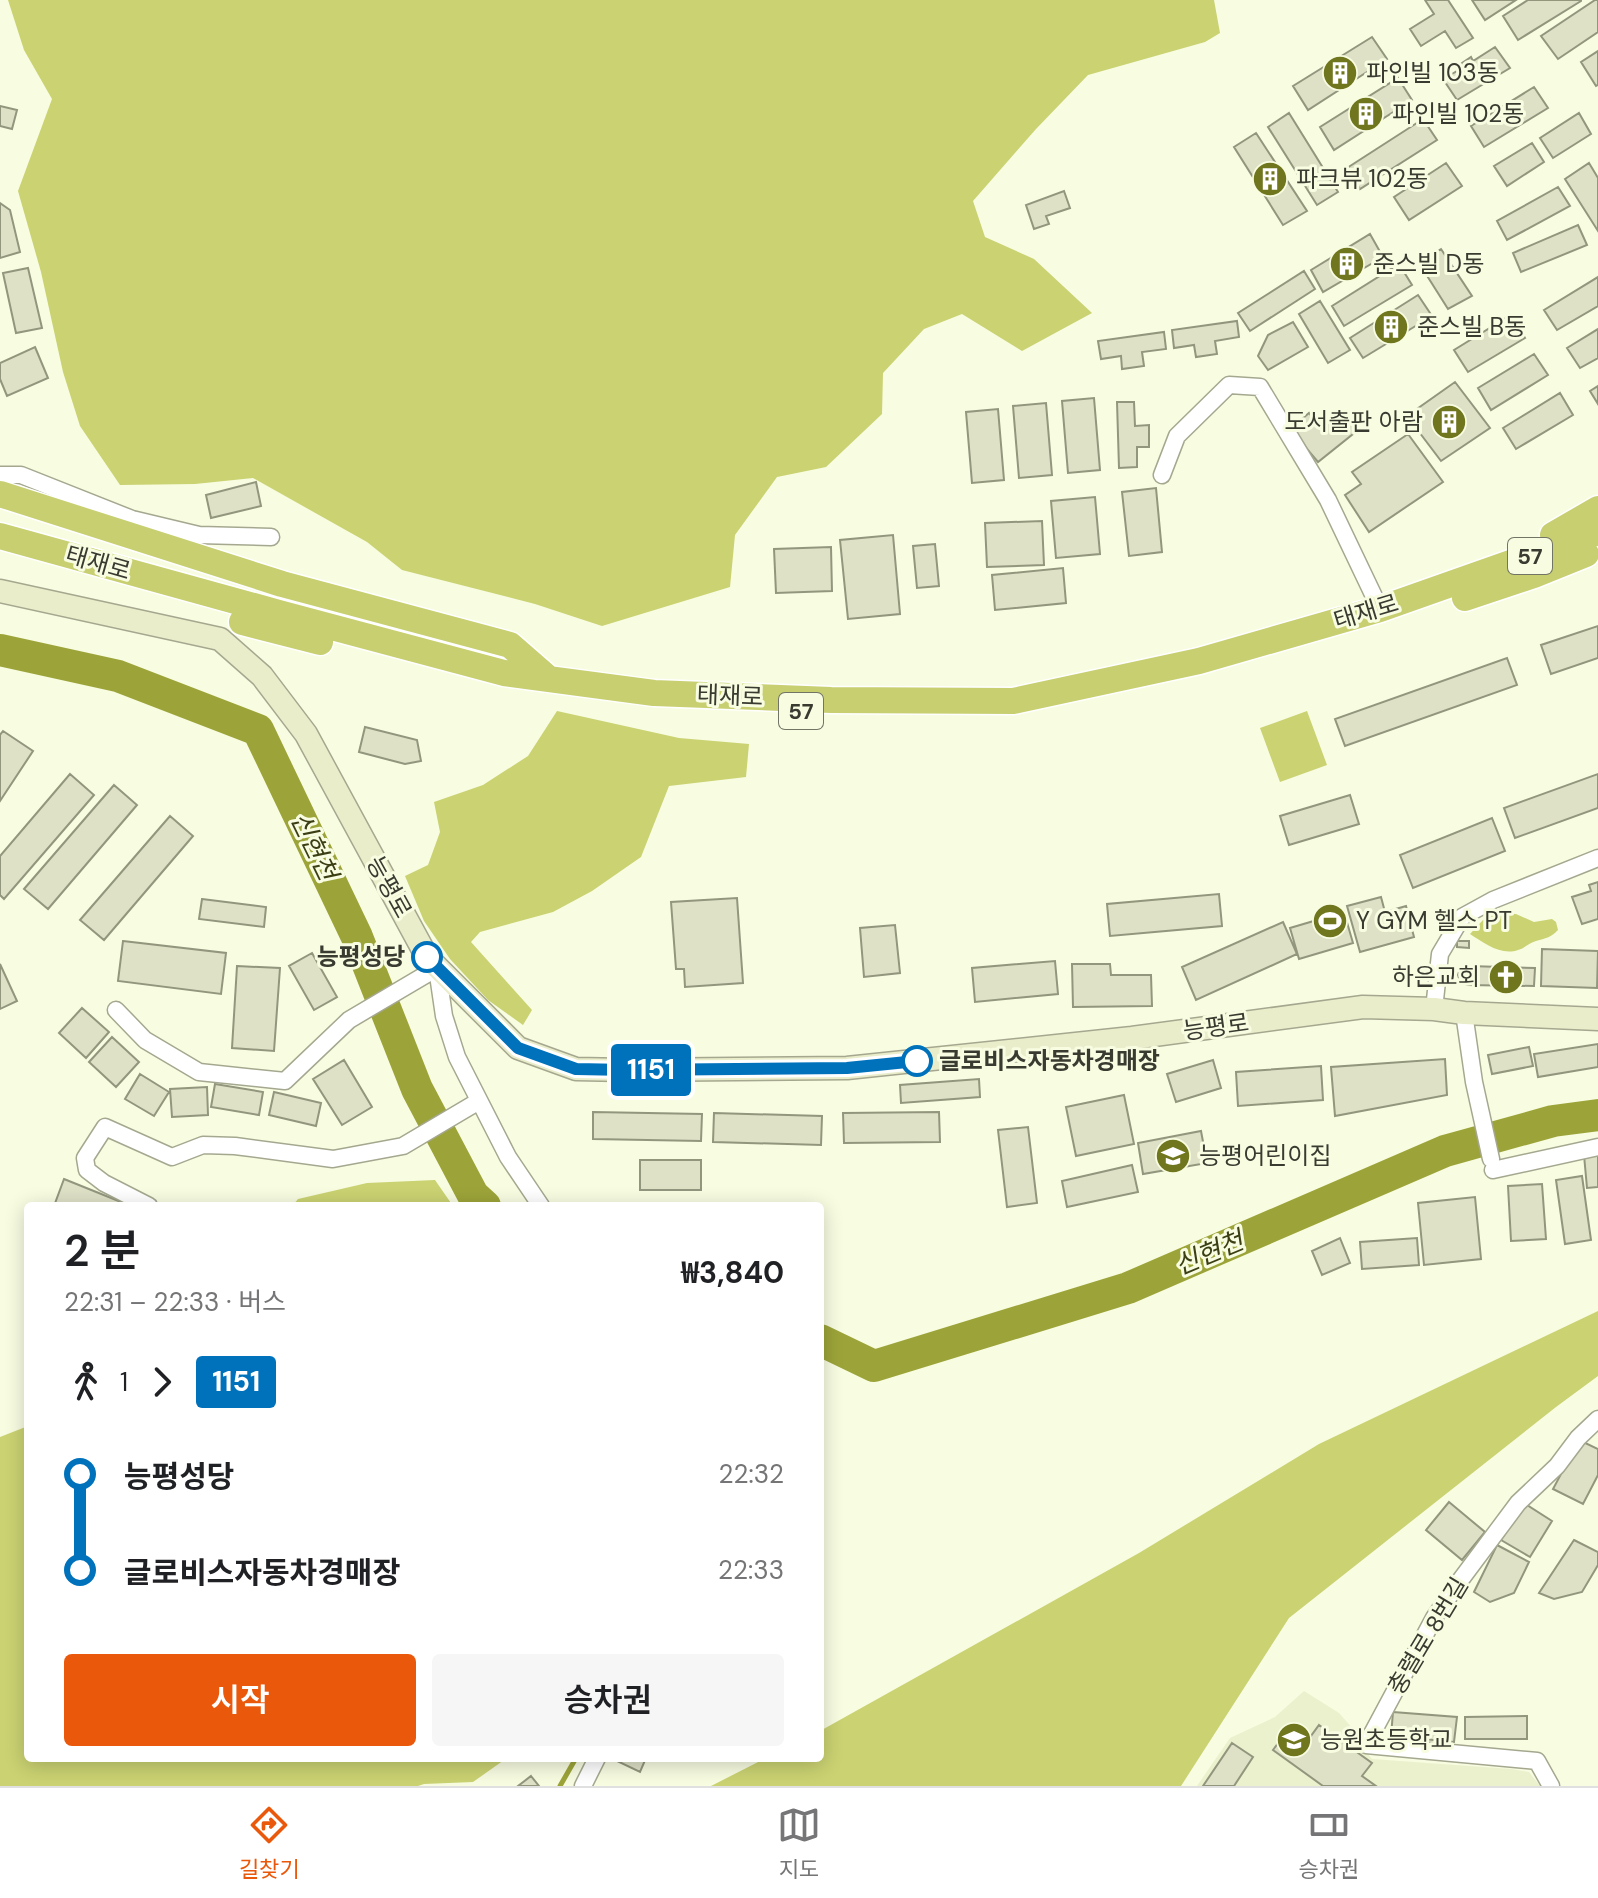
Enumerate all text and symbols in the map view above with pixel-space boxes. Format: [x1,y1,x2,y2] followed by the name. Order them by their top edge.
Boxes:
[1321,54,1359,92] building icon: 파인빌 103동
[1366,57,1499,88] place label: 파인빌 103동
[1347,95,1385,133] building icon: 파인빌 102동
[1392,98,1524,129] place label: 파인빌 102동
[1251,160,1289,198] building icon: 파크뷰 102동
[1296,163,1428,194] place label: 파크뷰 102동
[1328,245,1366,283] building icon: 준스빌 D동
[1373,248,1484,279] place label: 준스빌 D동
[1372,308,1410,346] building icon: 준스빌 B동
[1417,311,1526,342] place label: 준스빌 B동
[1430,403,1468,441] building icon: 도서출판 아람
[1284,406,1423,437] place label: 도서출판 아람
[62,538,134,587] street label: 태재로
[1508,538,1552,574] road number: 57
[1330,587,1402,636] street label: 태재로
[696,679,764,712] street label: 태재로
[779,693,823,729] road number: 57
[283,806,346,888] water label: 신현천
[360,850,419,923] street label: 능평로
[1311,902,1349,940] sports icon: Y GYM 헬스 PT
[1356,905,1512,936] place label: Y GYM 헬스 PT
[317,941,405,972] place label: 능평성당
[412,942,442,972] marker: 능평성당
[1487,958,1525,996] church icon: 하은교회
[1392,961,1480,992] place label: 하은교회
[1181,1007,1251,1046] street label: 능평로
[595,1044,707,1096] line badge: 1151
[939,1045,1160,1076] place label: 글로비스자동차경매장
[902,1046,932,1076] marker: 글로비스자동차경매장
[627,1051,675,1088] text: 1151
[1154,1137,1192,1175] school or university icon: 능평어린이집
[1199,1140,1331,1171] place label: 능평어린이집
[64,1222,141,1280] text: 2 분
[1169,1222,1252,1283] water label: 신현천
[681,1253,784,1292] text: ₩3,840
[64,1285,286,1319] text: 22:31 – 22:33 · 버스
[64,1360,108,1404] icon: walk
[140,1360,184,1404] icon: forward
[212,1363,260,1400] text: 1151
[120,1365,128,1399] text: 1
[124,1457,234,1496] text: 능평성당
[718,1457,784,1491] text: 22:32
[124,1553,400,1592] text: 글로비스자동차경매장
[718,1553,784,1587] text: 22:33
[1380,1571,1475,1700] street label: 충렬로 8번길
[64,1654,416,1746] button: 시작
[432,1654,784,1746] button: 승차권
[1275,1721,1313,1759] school or university icon: 능원초등학교
[1320,1724,1452,1755] place label: 능원초등학교
[239,1803,299,1884] tab: 길찾기
[777,1803,821,1884] tab: 지도
[1298,1803,1359,1884] tab: 승차권

